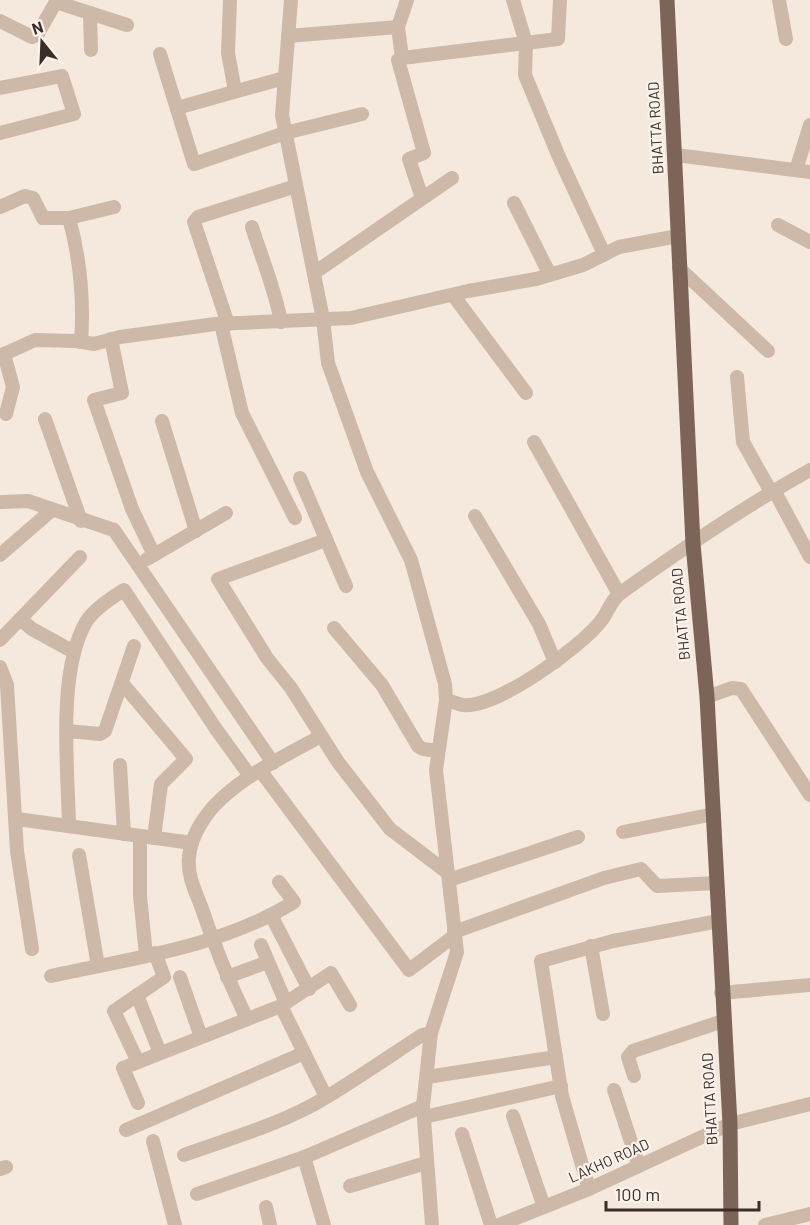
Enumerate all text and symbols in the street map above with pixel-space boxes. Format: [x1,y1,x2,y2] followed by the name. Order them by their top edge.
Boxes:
[12,12,72,72] north arrow
[29,17,45,38] text: N
[644,81,666,175] street label: BHATTA ROAD
[667,567,693,661] street label: BHATTA ROAD
[698,1052,720,1146] street label: BHATTA ROAD
[565,1134,652,1186] street label: LAKHO ROAD
[606,1174,759,1212] scale bar
[615,1183,660,1205] text: 100 m

